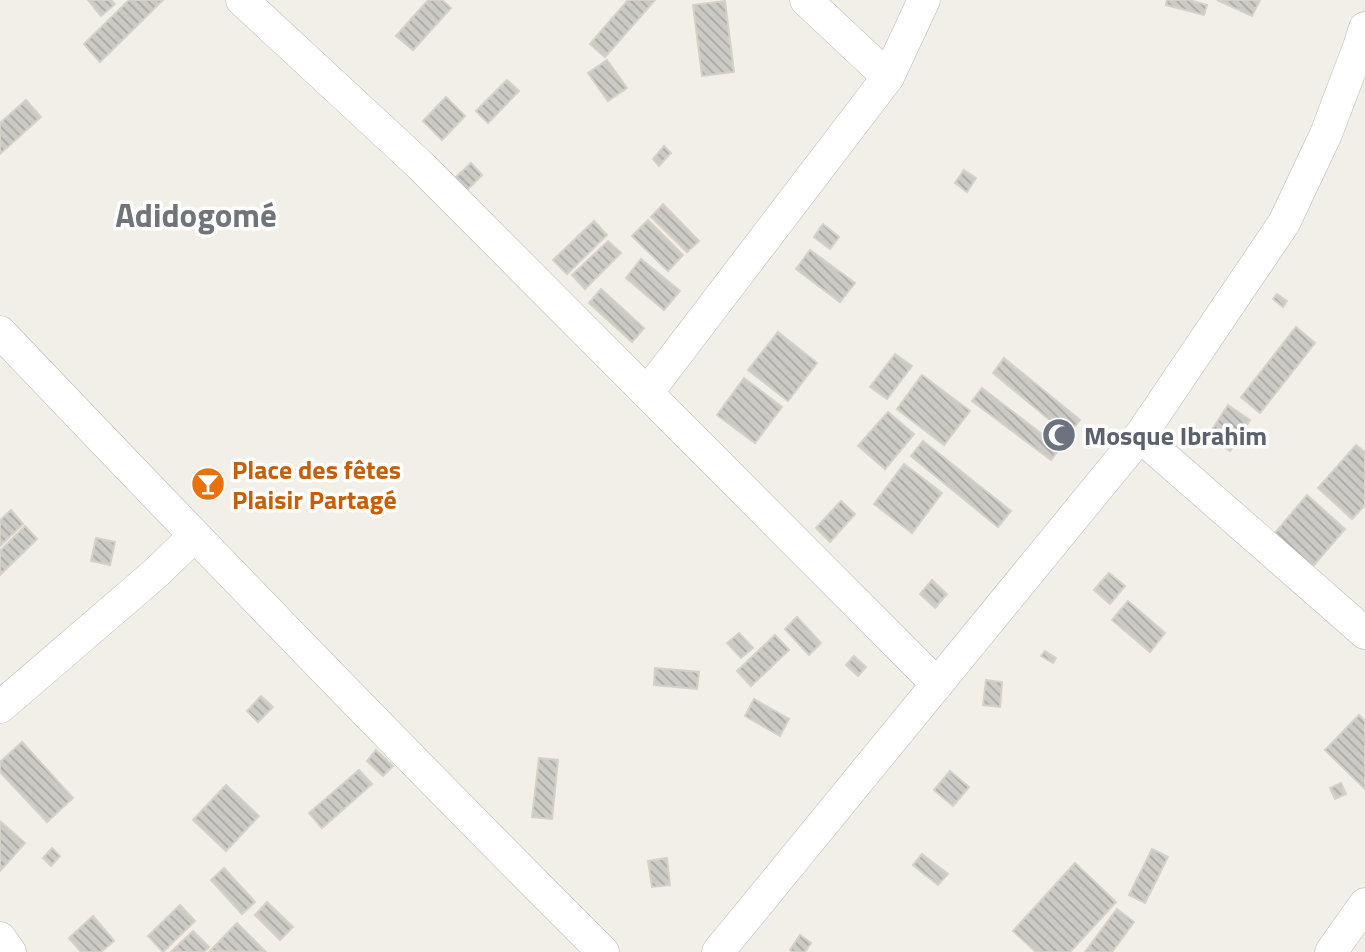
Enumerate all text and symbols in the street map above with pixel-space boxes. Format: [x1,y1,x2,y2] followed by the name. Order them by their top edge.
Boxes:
[115,190,277,240] district label: Adidogomé
[1040,416,1078,454] mosque icon: Mosque Ibrahim
[1084,416,1267,455] place label: Mosque Ibrahim
[232,450,401,519] place label: Place des fêtes Plaisir Partagé
[189,465,227,503] bar icon: Place des fêtes Plaisir Partagé

